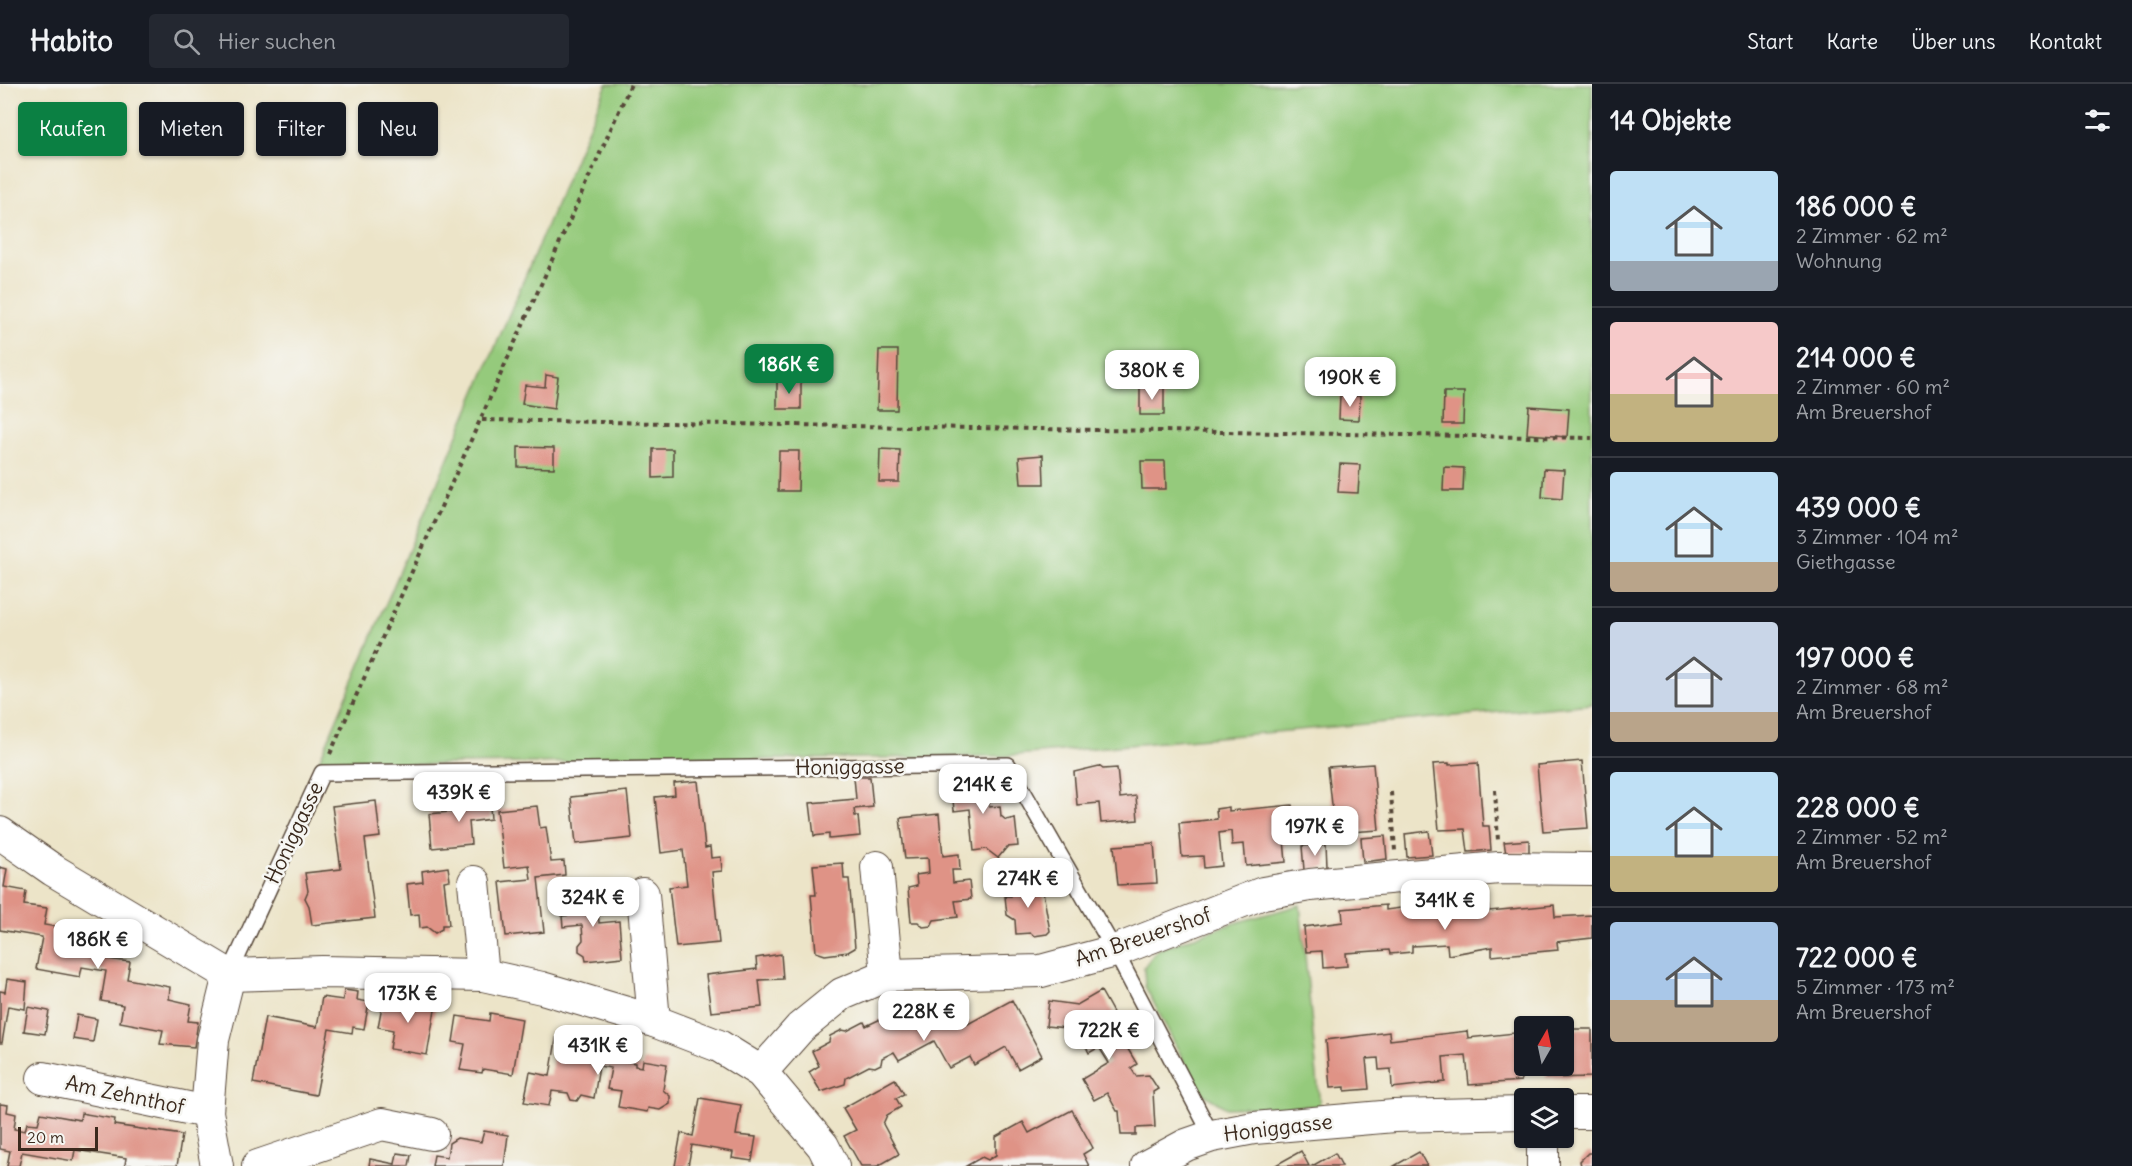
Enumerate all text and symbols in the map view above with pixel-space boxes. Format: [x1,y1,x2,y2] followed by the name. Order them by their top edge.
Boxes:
[149,14,569,68] search box
[30,23,113,59] text: Habito
[170,25,203,58] icon: search
[218,27,336,55] text: Hier suchen
[1747,28,1793,55] text: Start
[1826,28,1878,55] text: Karte
[1911,28,1996,55] text: Über uns
[2029,28,2102,55] text: Kontakt
[18,102,127,156] chip: Kaufen
[139,102,244,156] chip: Mieten
[256,102,346,156] chip: Filter
[358,102,438,156] chip: Neu
[1610,104,1732,137] text: 14 Objekte
[2081,104,2114,137] icon: filters
[1796,190,1917,223] text: 186 000 €
[1658,195,1730,267] icon: home
[1796,223,1948,248] text: 2 Zimmer · 62 m²
[1796,248,1882,273] text: Wohnung
[1796,341,1916,374] text: 214 000 €
[740,344,838,395] pin: 186K €
[1658,346,1730,418] icon: home
[1103,350,1201,401] pin: 380K €
[759,351,819,376] text: 186K €
[1119,357,1185,382] text: 380K €
[1301,357,1399,408] pin: 190K €
[1319,364,1381,389] text: 190K €
[1796,374,1950,399] text: 2 Zimmer · 60 m²
[1796,399,1931,424] text: Am Breuershof
[1796,491,1921,524] text: 439 000 €
[1658,496,1730,568] icon: home
[1796,524,1958,549] text: 3 Zimmer · 104 m²
[1796,549,1896,574] text: Giethgasse
[1796,641,1914,674] text: 197 000 €
[1658,646,1730,718] icon: home
[1796,674,1948,699] text: 2 Zimmer · 68 m²
[1796,699,1931,724] text: Am Breuershof
[795,752,905,781] street label: Honiggasse
[934,764,1032,815] pin: 214K €
[953,771,1013,796] text: 214K €
[410,772,508,823] pin: 439K €
[258,777,329,888] street label: Honiggasse
[427,779,491,804] text: 439K €
[1796,791,1920,824] text: 228 000 €
[1658,796,1730,868] icon: home
[1266,806,1364,857] pin: 197K €
[1285,813,1345,838] text: 197K €
[1796,824,1948,849] text: 2 Zimmer · 52 m²
[1796,849,1931,874] text: Am Breuershof
[979,858,1077,909] pin: 274K €
[997,865,1059,890] text: 274K €
[544,877,642,928] pin: 324K €
[1396,880,1494,931] pin: 341K €
[561,884,625,909] text: 324K €
[1415,887,1475,912] text: 341K €
[1071,900,1216,972] street label: Am Breuershof
[49,919,147,970] pin: 186K €
[68,926,128,951] text: 186K €
[1796,941,1918,974] text: 722 000 €
[1658,946,1730,1018] icon: home
[359,973,457,1024] pin: 173K €
[1796,974,1955,999] text: 5 Zimmer · 173 m²
[378,980,438,1005] text: 173K €
[875,991,973,1042] pin: 228K €
[892,998,956,1023] text: 228K €
[1796,999,1931,1024] text: Am Breuershof
[1060,1010,1158,1061] pin: 722K €
[1514,1016,1574,1076] north arrow
[1514,1016,1574,1148] map controls
[1078,1017,1140,1042] text: 722K €
[549,1025,647,1076] pin: 431K €
[568,1032,628,1057] text: 431K €
[63,1069,188,1121] street label: Am Zehnthof
[1514,1088,1574,1148] button: layers
[1222,1107,1334,1148] street label: Honiggasse
[18,1124,98,1152] scale bar
[27,1127,64,1147] text: 20 m

